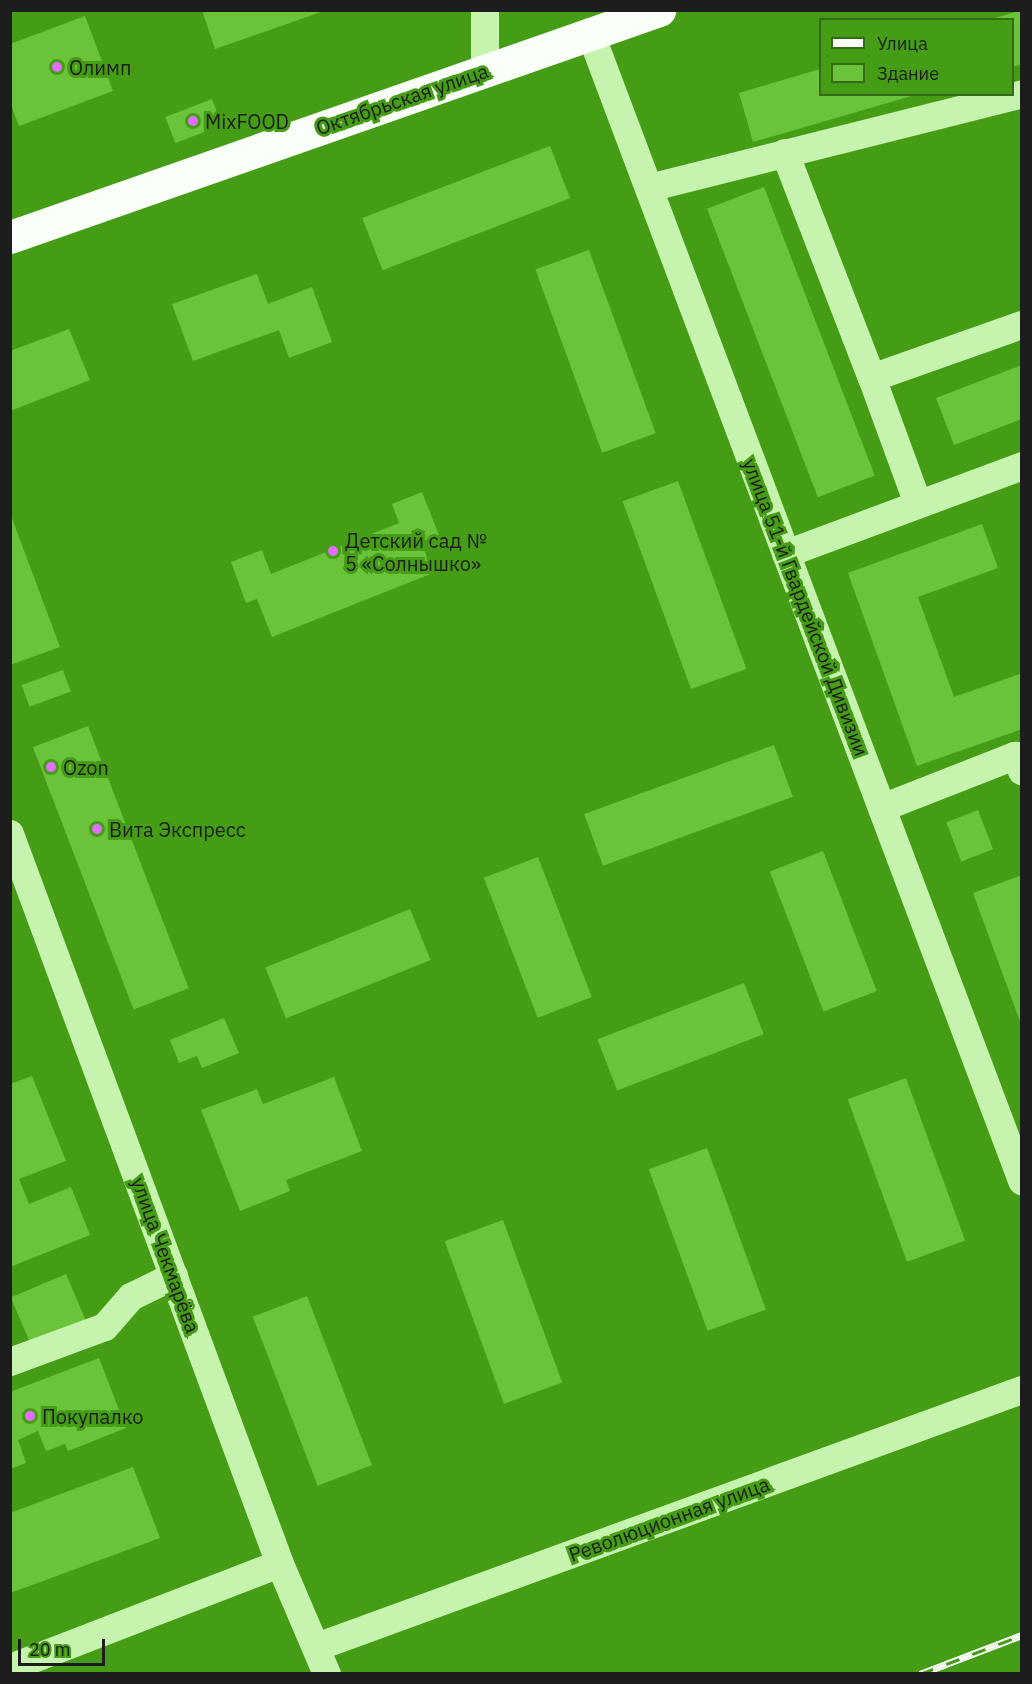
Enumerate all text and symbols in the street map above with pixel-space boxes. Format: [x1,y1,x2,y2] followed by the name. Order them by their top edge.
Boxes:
[819,18,1014,96] legend
[877,32,928,55] text: Улица
[69,55,131,79] place label: Олимп
[313,58,491,140] street label: Октябрьская улица
[50,60,64,74] marker: Олимп
[877,62,939,85] text: Здание
[205,109,289,133] place label: MixFOOD
[186,114,200,128] marker: MixFOOD
[738,455,874,759] street label: улица 51-й Гвардейской Дивизии
[345,528,487,575] place label: Детский сад № 5 «Солнышко»
[326,544,340,558] marker: Детский сад № 5 «Солнышко»
[63,755,109,779] place label: Ozon
[44,760,58,774] marker: Ozon
[109,817,246,841] place label: Вита Экспресс
[90,822,104,836] marker: Вита Экспресс
[127,1174,205,1336] street label: улица Чекмарёва
[42,1404,144,1428] place label: Покупалко
[23,1409,37,1423] marker: Покупалко
[565,1471,773,1567] street label: Революционная улица
[21,1627,108,1665] scale bar
[29,1638,71,1661] text: 20 m

